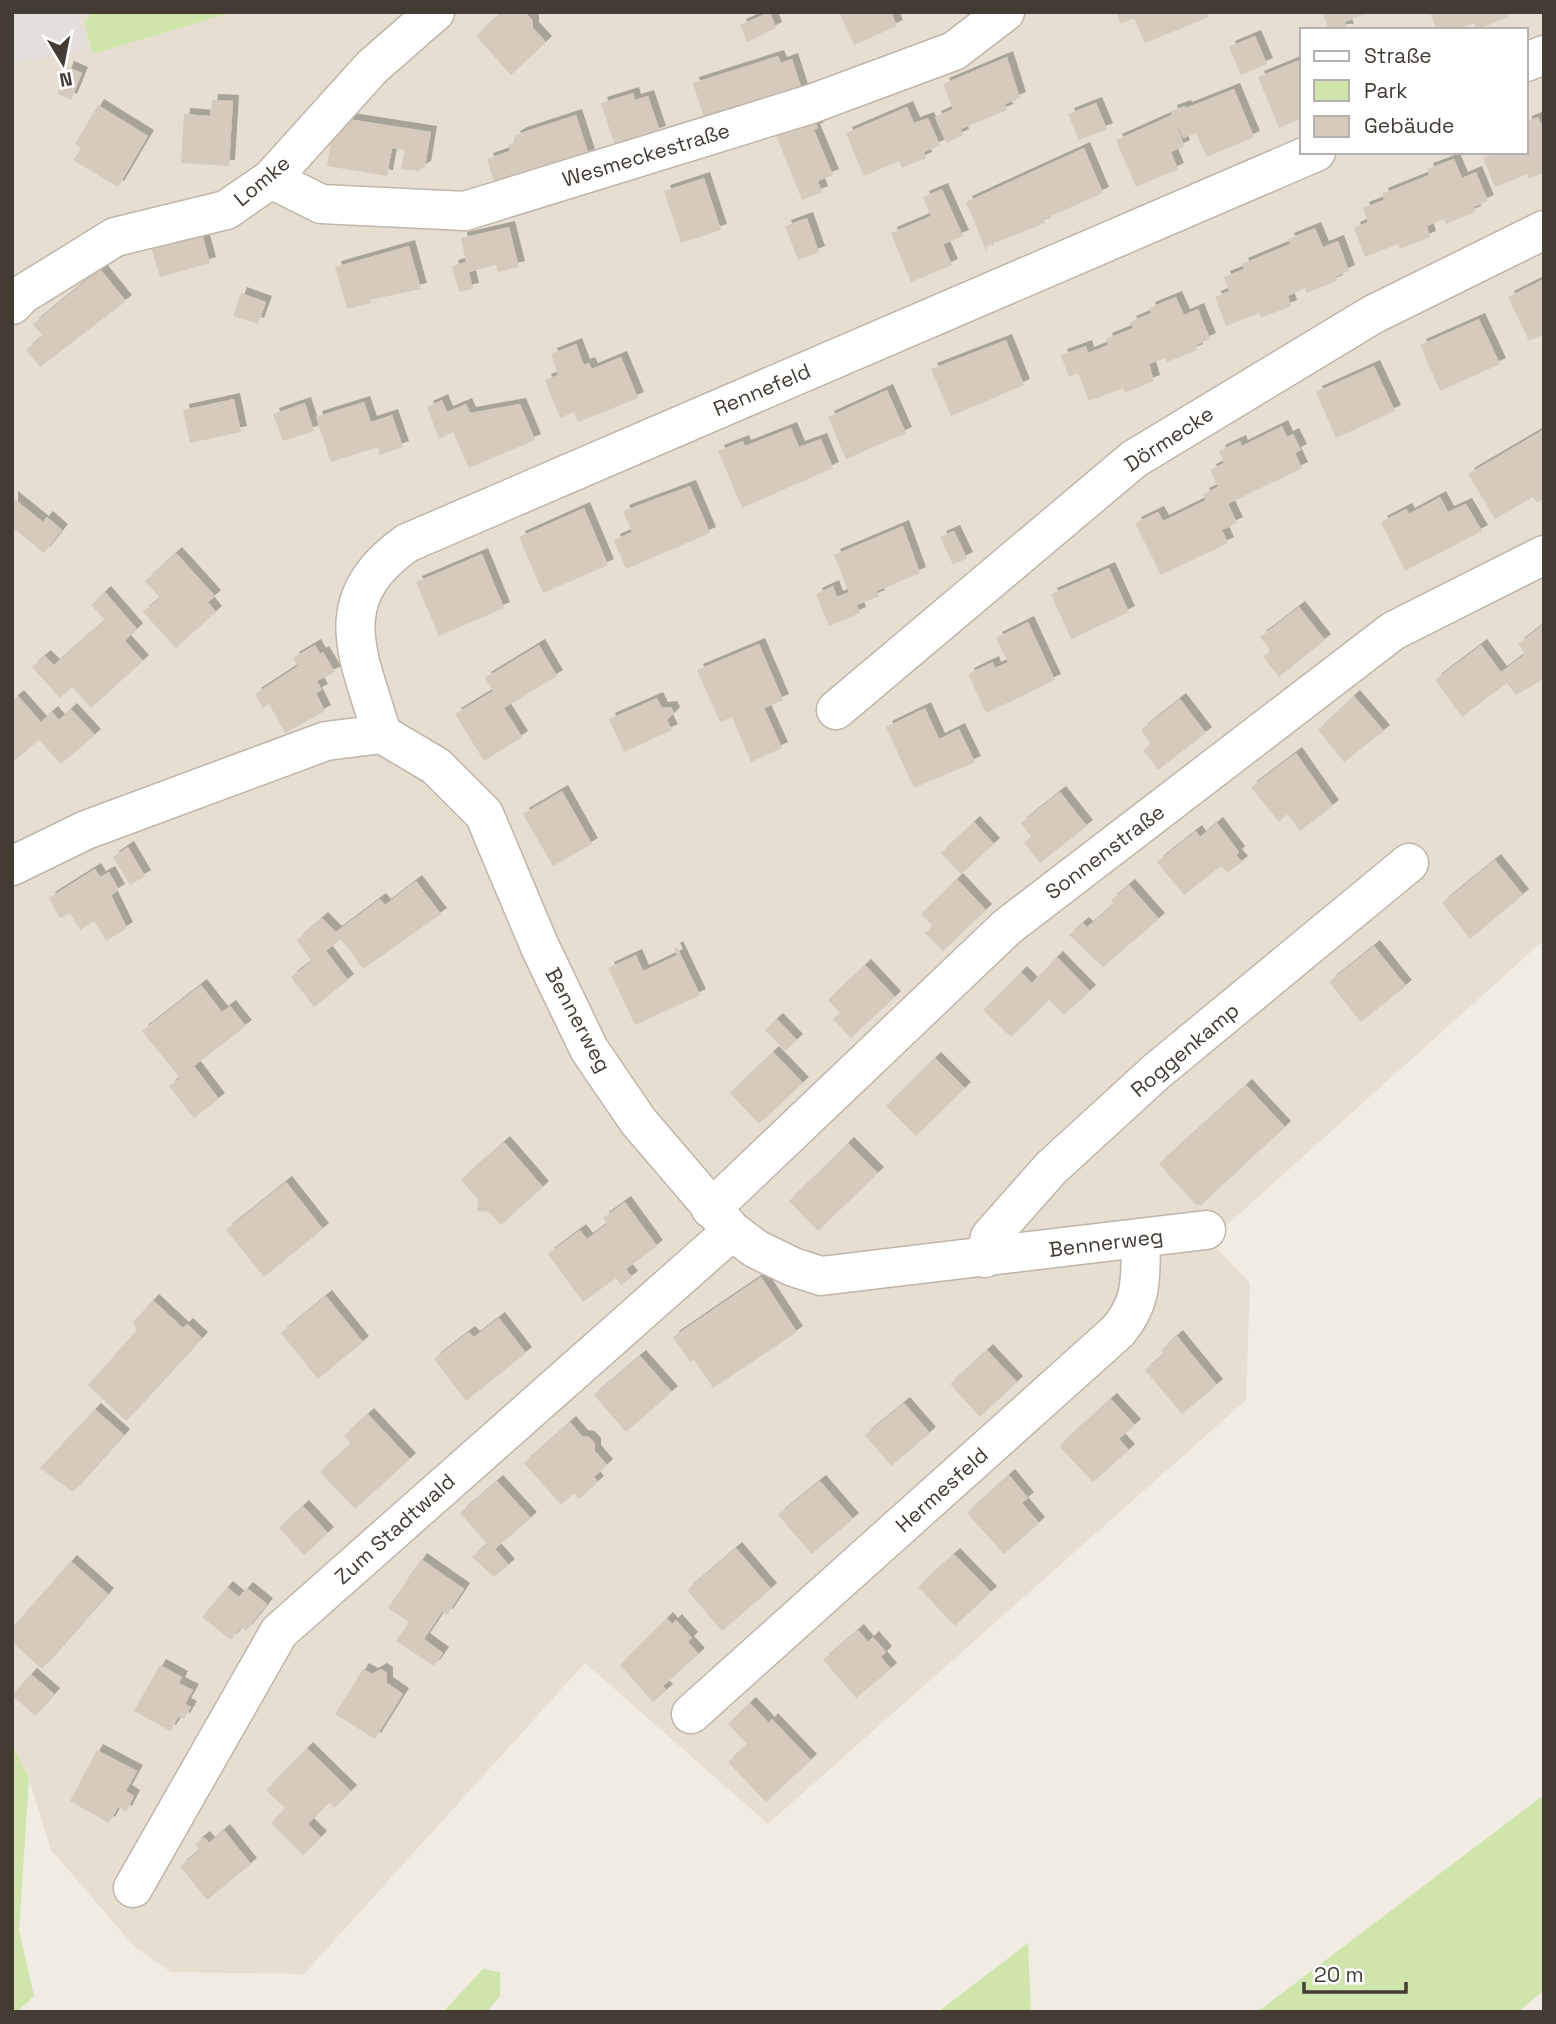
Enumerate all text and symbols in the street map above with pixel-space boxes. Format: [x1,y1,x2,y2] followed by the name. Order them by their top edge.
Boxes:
[28,28,98,98] north arrow
[1300,28,1528,154] legend
[1364,42,1432,69] text: Straße
[57,66,74,93] text: N
[1364,77,1408,104] text: Park
[1364,112,1454,139] text: Gebäude
[559,116,733,193] street label: Wesmeckestraße
[228,149,295,212] street label: Lomke
[709,357,815,422] street label: Rennefeld
[1119,400,1218,477] street label: Dörmecke
[1040,798,1170,905] street label: Sonnenstraße
[540,963,617,1077] street label: Bennerweg
[1125,996,1244,1103] street label: Roggenkamp
[1047,1222,1165,1263] street label: Bennerweg
[890,1441,994,1538] street label: Hermesfeld
[329,1467,461,1590] street label: Zum Stadtwald
[1304,1951,1406,1995] scale bar
[1314,1961,1364,1988] text: 20 m

